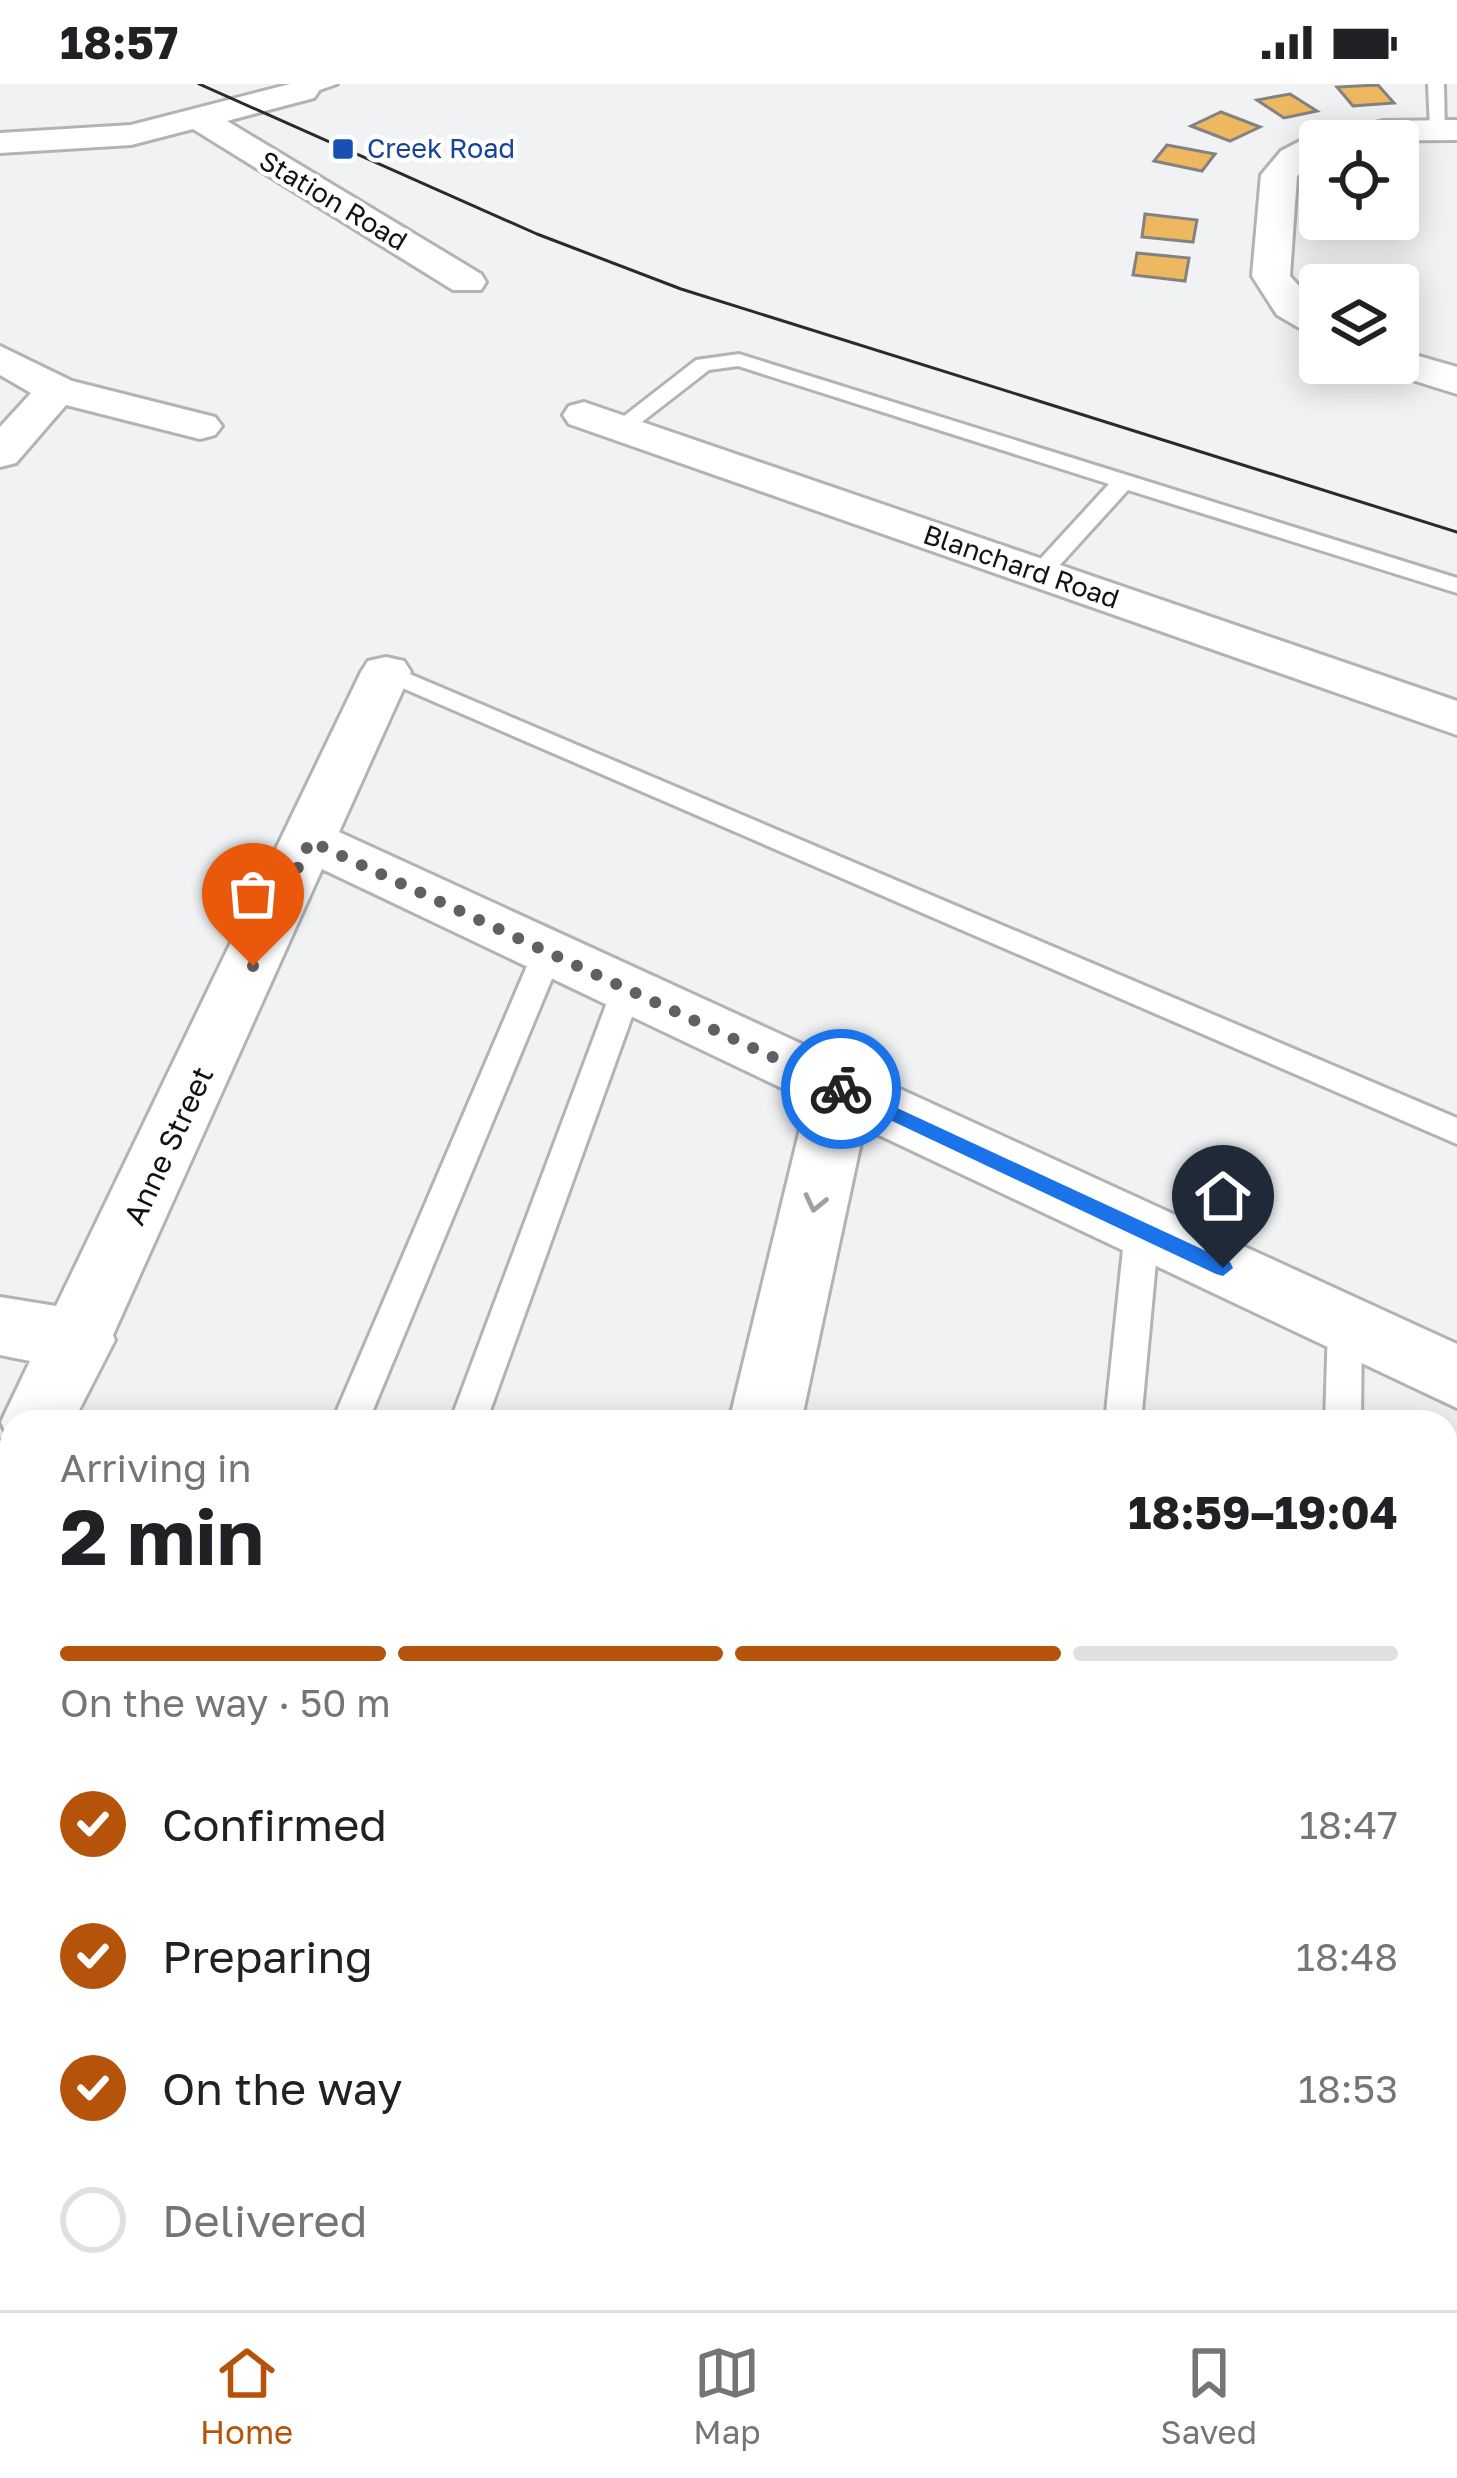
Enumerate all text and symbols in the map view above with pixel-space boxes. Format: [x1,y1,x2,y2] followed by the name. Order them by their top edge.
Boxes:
[60,15,178,69] text: 18:57
[1299,120,1419,384] map controls
[1299,120,1419,240] button: locate
[367,132,515,164] place label: Creek Road
[330,136,356,162] marker: Creek Road
[254,144,413,257] street label: Station Road
[1299,264,1419,384] button: layers
[919,518,1123,615] street label: Blanchard Road
[202,843,304,966] pin
[220,861,286,927] icon: bag
[781,1029,901,1149] courier
[808,1056,874,1122] icon: bike
[116,1061,220,1231] street label: Anne Street
[1172,1145,1274,1268] pin
[1190,1163,1256,1229] icon: home
[804,1193,829,1213] one-way arrow
[60,1444,251,1491] text: Arriving in
[1128,1485,1398,1539] text: 18:59–19:04
[60,1489,264,1582] text: 2 min
[60,1679,391,1726] text: On the way · 50 m
[60,1791,126,1857] icon: check
[162,1797,387,1851] text: Confirmed
[1299,1801,1398,1848] text: 18:47
[60,1923,126,1989] icon: check
[162,1929,373,1983] text: Preparing
[1296,1933,1398,1980] text: 18:48
[60,2055,126,2121] icon: check
[162,2061,403,2115] text: On the way
[1298,2065,1398,2112] text: 18:53
[162,2193,367,2247] text: Delivered
[200,2340,293,2451] tab: Home
[693,2340,761,2451] tab: Map
[1161,2340,1257,2451] tab: Saved

